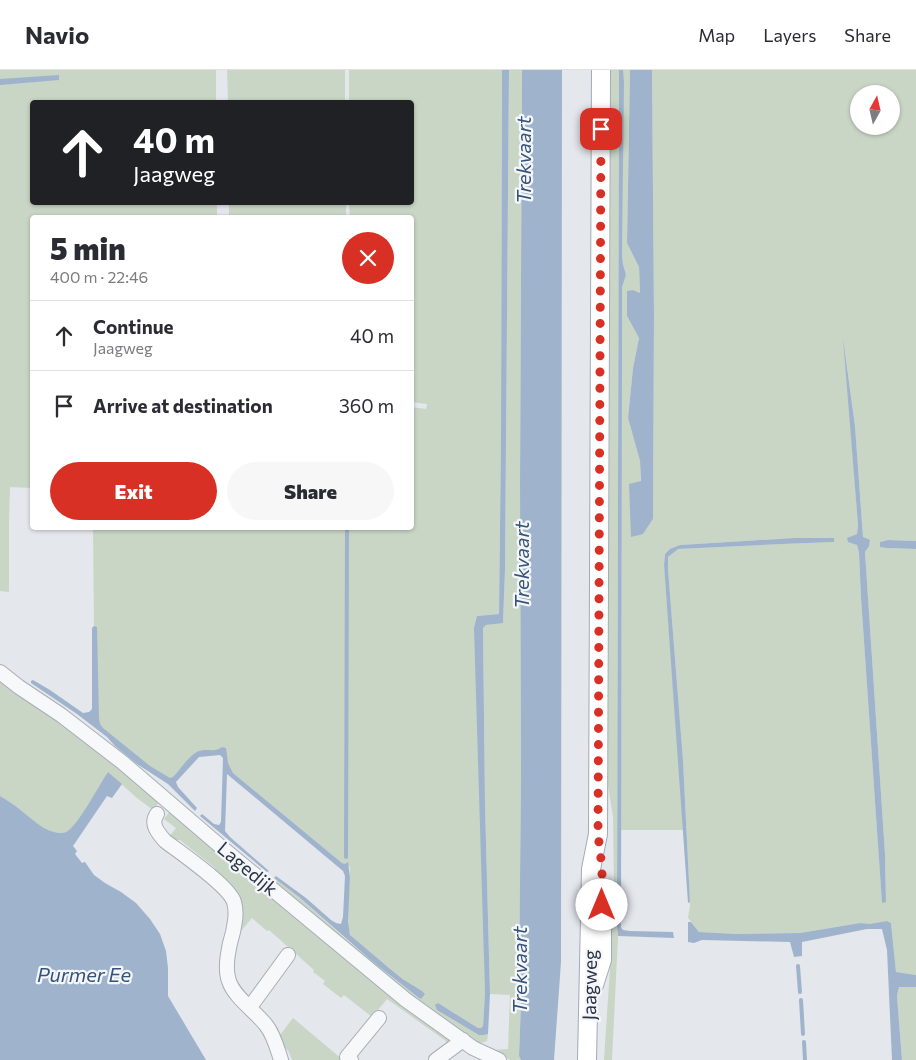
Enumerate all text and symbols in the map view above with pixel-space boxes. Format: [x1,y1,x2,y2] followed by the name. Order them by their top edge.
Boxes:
[25,20,89,49] text: Navio
[698,24,735,46] text: Map
[763,24,816,46] text: Layers
[844,24,891,46] text: Share
[850,85,900,135] north arrow
[850,85,900,135] map controls
[580,108,622,150] pin
[587,115,615,143] icon: arrive
[511,116,535,204] water label: Trekvaart
[133,117,215,160] text: 40 m
[50,120,115,185] icon: ahead
[133,160,215,187] text: Jaagweg
[50,229,126,266] text: 5 min
[342,232,394,284] button: close
[50,267,148,286] text: 400 m · 22:46
[93,315,173,338] text: Continue
[50,322,78,350] icon: ahead
[350,324,394,347] text: 40 m
[93,338,153,357] text: Jaagweg
[50,392,78,420] icon: arrive
[93,394,273,417] text: Arrive at destination
[339,394,394,417] text: 360 m
[50,462,217,520] button: Exit
[227,462,394,520] button: Share
[509,521,533,609] water label: Trekvaart
[213,836,283,900] street label: Lagedijk
[575,878,627,930] position arrow
[507,926,531,1014] water label: Trekvaart
[577,949,601,1021] street label: Jaagweg
[37,962,131,986] water label: Purmer Ee

